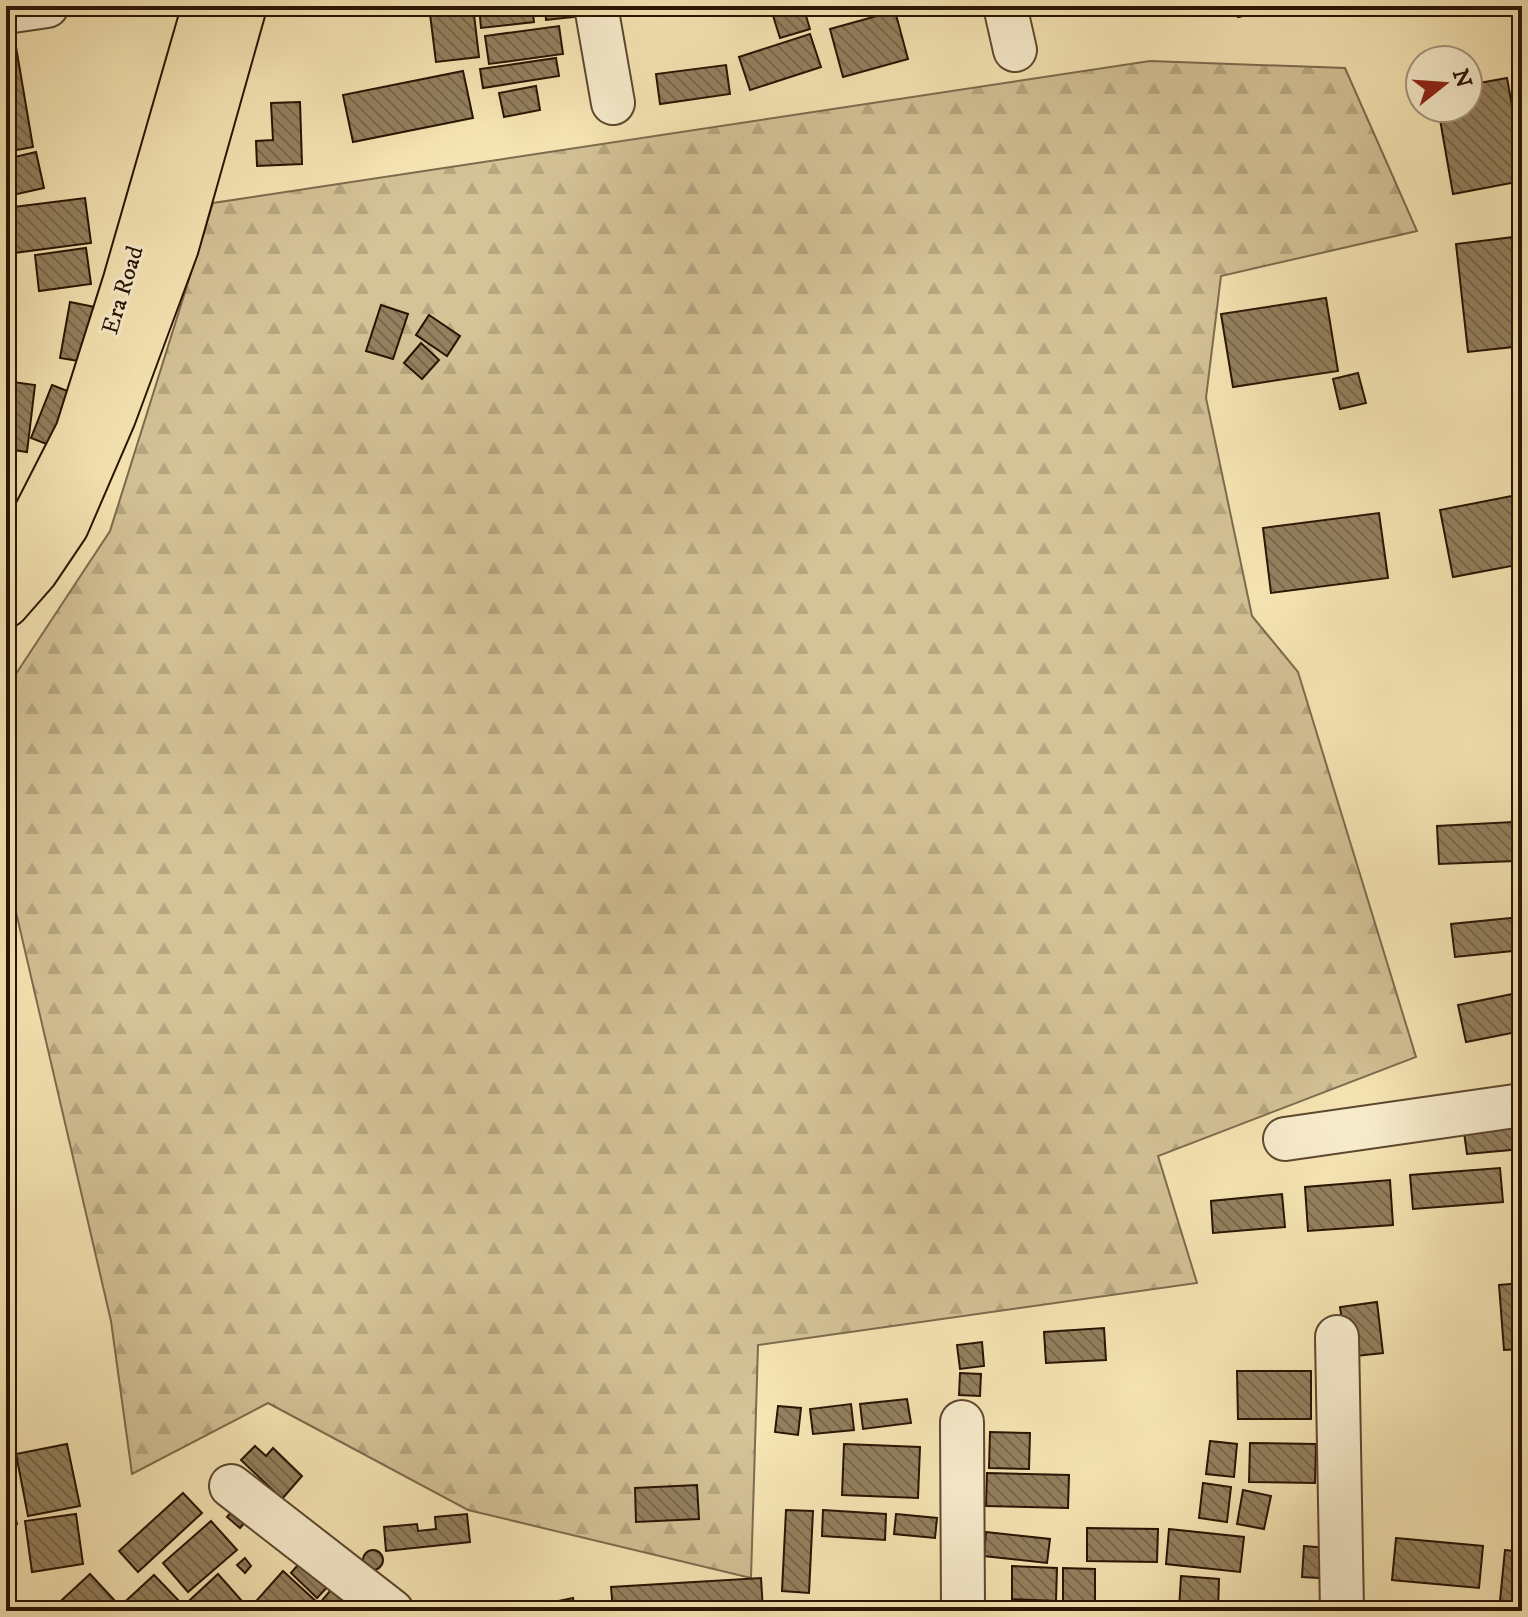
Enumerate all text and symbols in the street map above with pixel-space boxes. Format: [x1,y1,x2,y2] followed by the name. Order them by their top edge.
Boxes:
[1404,44,1484,124] north arrow
[1446,66,1477,91] text: N
[95,242,151,338] street label: Era Road

